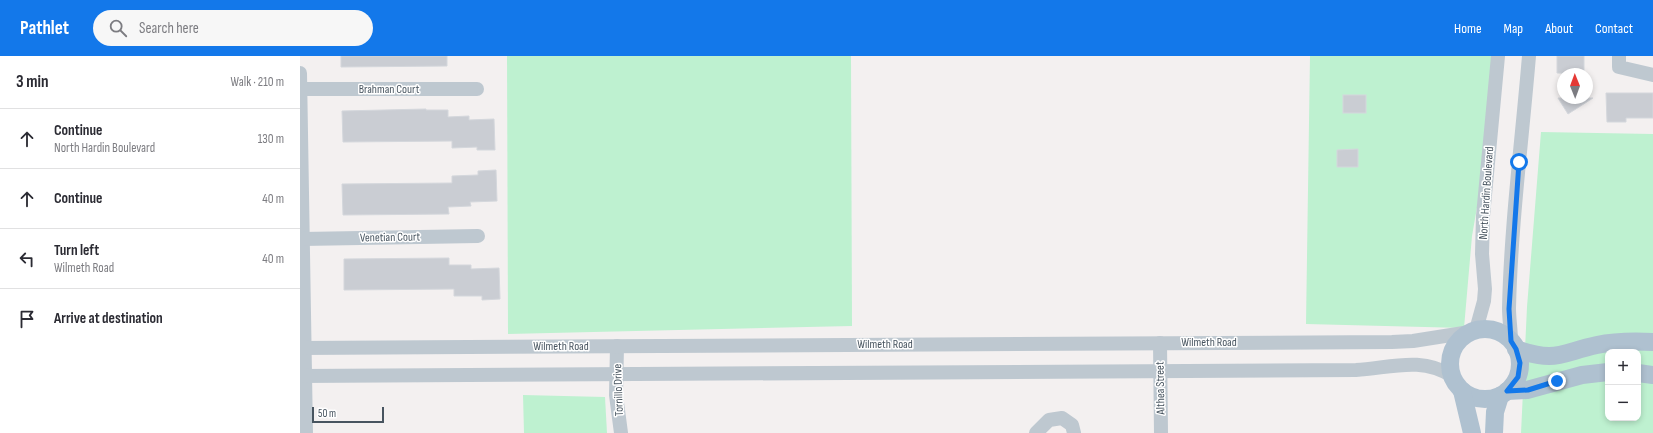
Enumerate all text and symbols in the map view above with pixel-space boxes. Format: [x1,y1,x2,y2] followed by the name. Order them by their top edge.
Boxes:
[93,10,373,46] search box
[20,17,69,40] text: Pathlet
[107,17,129,39] icon: search
[139,19,199,38] text: Search here
[1454,20,1482,37] text: Home
[1504,20,1523,37] text: Map
[1545,20,1573,37] text: About
[1595,20,1633,37] text: Contact
[1557,68,1593,104] north arrow
[16,72,49,92] text: 3 min
[231,74,284,90] text: Walk · 210 m
[359,82,420,97] street label: Brahman Court
[54,121,103,140] text: Continue
[16,128,38,150] icon: ahead
[258,131,284,147] text: 130 m
[54,140,155,156] text: North Hardin Boulevard
[1476,146,1497,240] street label: North Hardin Boulevard
[1510,153,1528,171] route start
[16,188,38,210] icon: ahead
[54,189,103,208] text: Continue
[262,191,284,207] text: 40 m
[360,229,421,246] street label: Venetian Court
[54,241,99,260] text: Turn left
[16,248,38,270] icon: left
[262,251,284,267] text: 40 m
[54,260,114,276] text: Wilmeth Road
[16,308,38,330] icon: arrive
[54,309,163,328] text: Arrive at destination
[1181,335,1237,350] street label: Wilmeth Road
[857,337,913,352] street label: Wilmeth Road
[533,339,589,354] street label: Wilmeth Road
[1605,349,1641,421] map controls
[1605,349,1641,385] button: +
[1153,361,1168,416] street label: Althea Street
[610,363,627,416] street label: Tornillo Drive
[1548,372,1566,390] route end
[1605,385,1641,421] button: −
[312,405,384,424] scale bar
[318,407,336,420] text: 50 m

